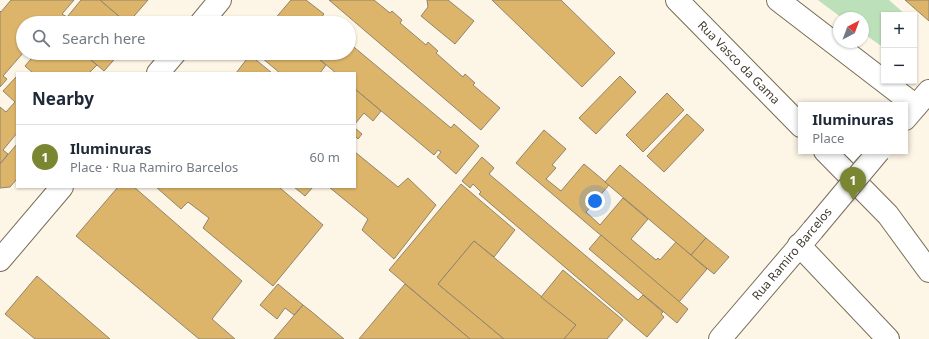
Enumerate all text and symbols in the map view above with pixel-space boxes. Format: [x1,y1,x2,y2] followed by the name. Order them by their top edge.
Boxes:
[833,12,869,48] north arrow
[881,12,917,84] map controls
[881,12,917,48] button: +
[16,16,356,60] search box
[694,17,784,108] street label: Rua Vasco da Gama
[30,27,52,49] icon: search
[62,28,145,48] text: Search here
[881,48,917,84] button: −
[32,87,94,110] text: Nearby
[798,102,908,154] popup
[812,109,894,129] text: Iluminuras
[812,129,844,147] text: Place
[70,138,152,158] text: Iluminuras
[41,148,49,166] text: 1
[310,148,340,166] text: 60 m
[70,158,238,176] text: Place · Rua Ramiro Barcelos
[840,167,866,200] pin: 1
[585,191,605,211] your location
[748,204,836,304] street label: Rua Ramiro Barcelos

